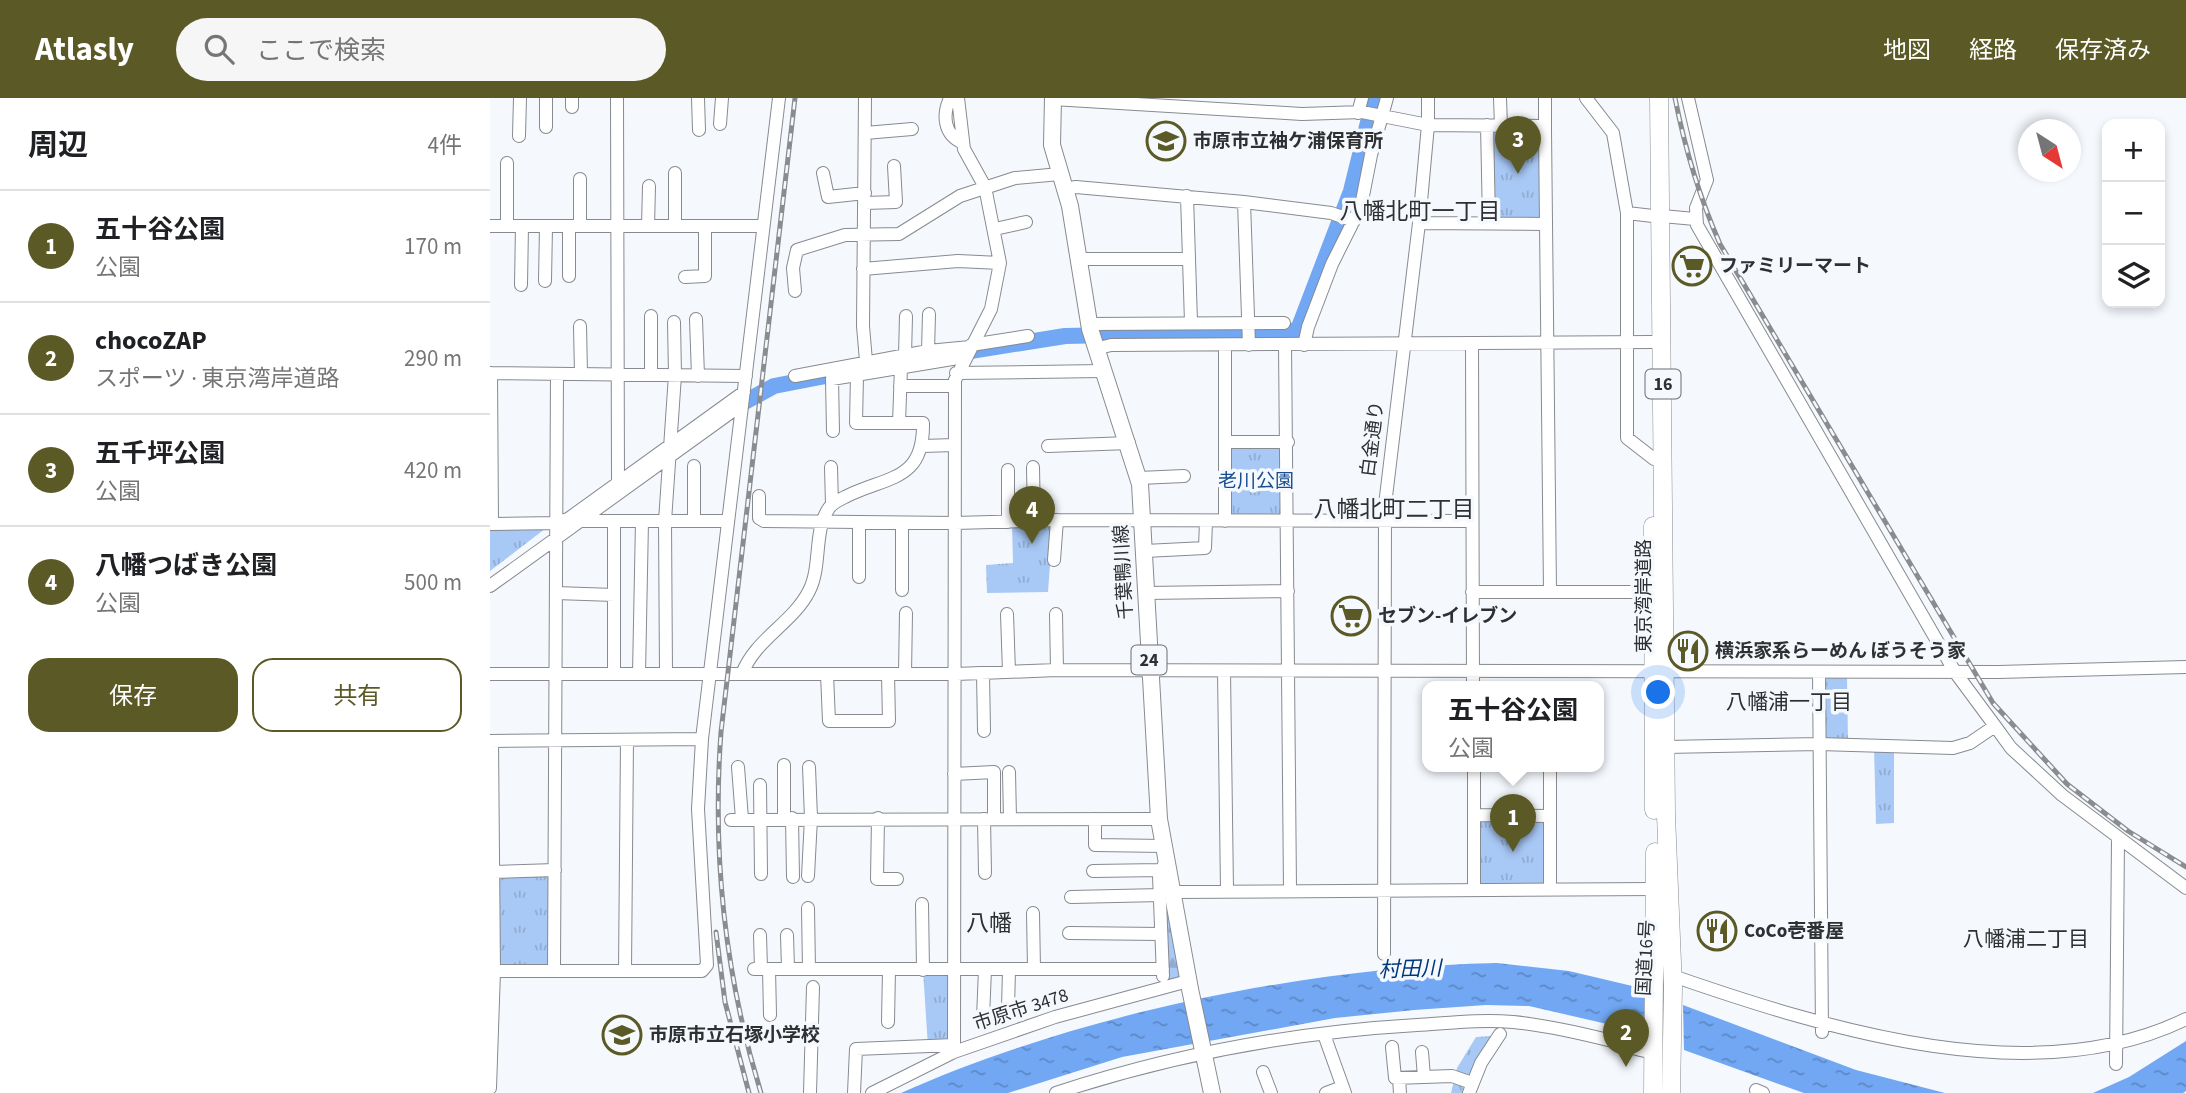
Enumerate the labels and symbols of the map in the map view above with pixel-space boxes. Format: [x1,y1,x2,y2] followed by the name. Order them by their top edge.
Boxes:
[1495,116,1541,174] pin: 3
[2018,119,2081,182] north arrow
[1145,120,1187,162] school or university icon: 市原市立袖ケ浦保育所
[1193,128,1383,155] place label: 市原市立袖ケ浦保育所
[1340,195,1501,228] district label: 八幡北町一丁目
[1671,245,1713,287] supermarket icon: ファミリーマート
[1719,253,1871,280] place label: ファミリーマート
[1646,370,1680,398] road number: 16
[1355,400,1391,478] street label: 白金通り
[1218,468,1294,495] park label: 老川公園
[1009,486,1055,544] pin: 4
[1314,493,1475,526] district label: 八幡北町二丁目
[1108,524,1140,620] street label: 千葉鴨川線
[1631,539,1658,653] street label: 東京湾岸道路
[1330,595,1372,637] supermarket icon: セブン-イレブン
[1378,603,1517,630] place label: セブン-イレブン
[1667,630,1709,672] restaurant icon: 横浜家系らーめん ぼうそう家
[1715,638,1966,665] place label: 横浜家系らーめん ぼうそう家
[1132,646,1166,674] road number: 24
[1641,675,1675,709] your location
[1726,687,1852,717] district label: 八幡浦一丁目
[1490,794,1536,852] pin: 1
[966,907,1012,940] district label: 八幡
[1696,910,1738,952] restaurant icon: CoCo壱番屋
[1744,918,1844,945] place label: CoCo壱番屋
[1631,919,1661,997] street label: 国道16号
[1963,924,2089,954] district label: 八幡浦二丁目
[1378,953,1444,985] water label: 村田川
[970,982,1072,1038] street label: 市原市 3478
[1603,1009,1649,1067] pin: 2
[601,1014,643,1056] school or university icon: 市原市立石塚小学校
[649,1022,820,1049] place label: 市原市立石塚小学校

